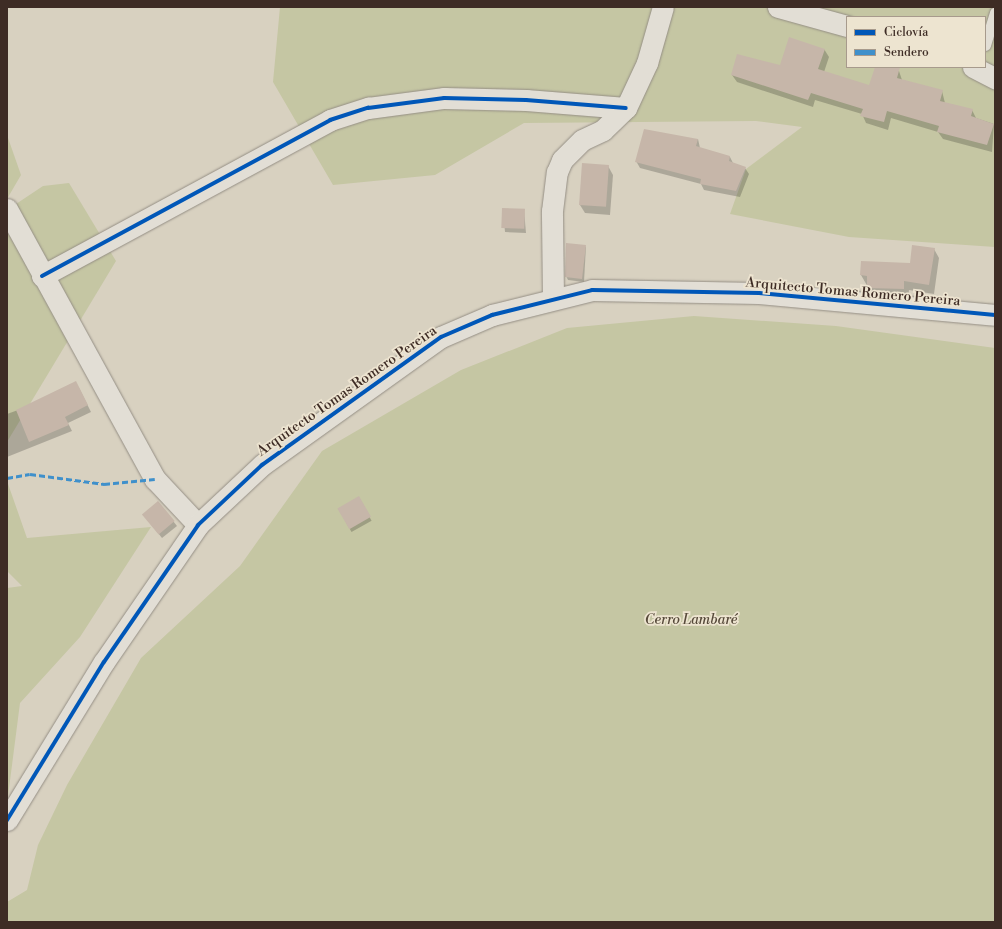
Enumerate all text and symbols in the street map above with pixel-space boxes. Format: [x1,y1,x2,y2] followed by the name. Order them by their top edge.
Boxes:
[846,16,986,68] legend
[884,25,928,40] text: Ciclovía
[884,45,929,60] text: Sendero
[745,274,961,310] street label: Arquitecto Tomas Romero Pereira
[254,322,440,460] street label: Arquitecto Tomas Romero Pereira
[645,612,737,628] park label: Cerro Lambaré

